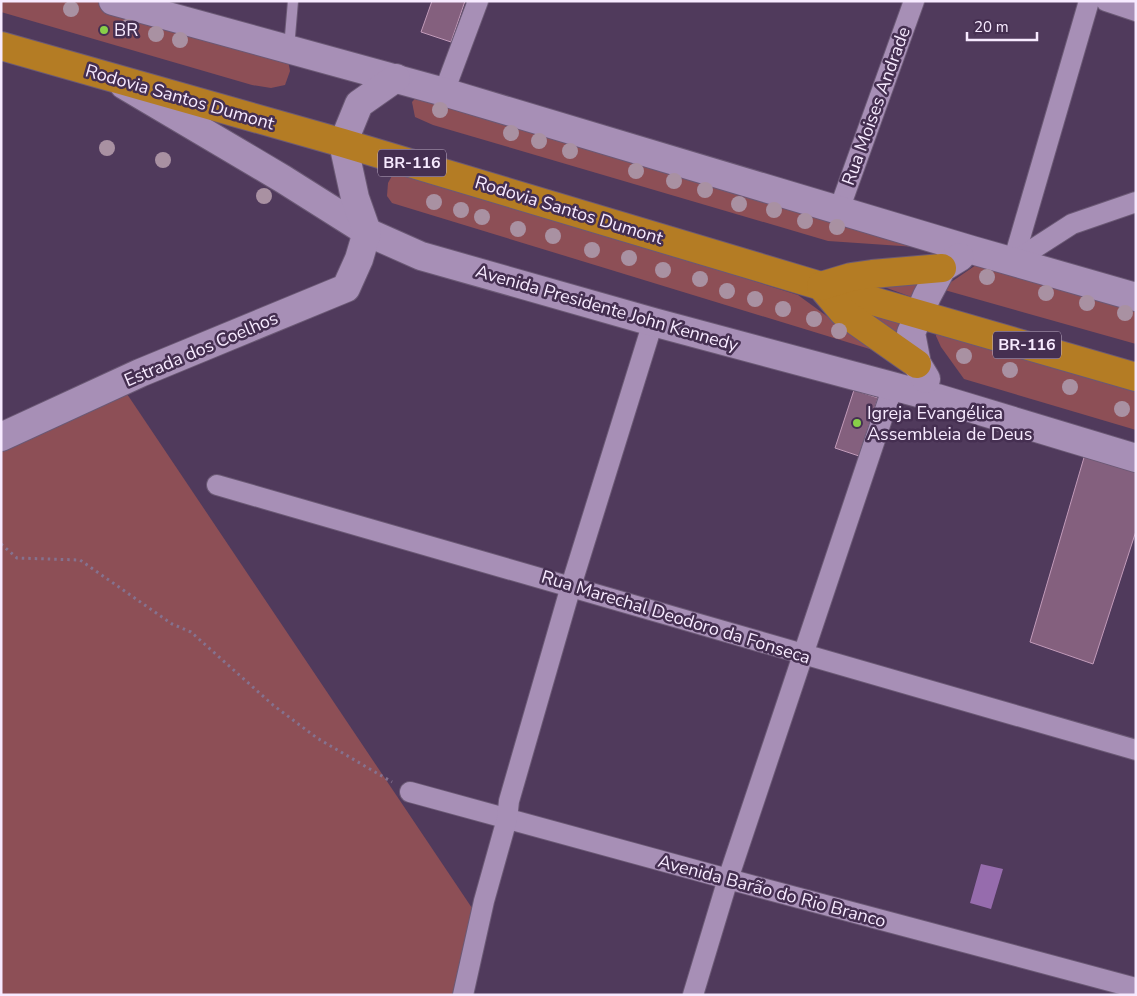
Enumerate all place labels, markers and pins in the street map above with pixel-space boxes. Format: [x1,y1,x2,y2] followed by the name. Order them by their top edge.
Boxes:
[114,18,138,42] place label: BR
[98,24,110,36] marker: BR
[867,401,1032,446] place label: Igreja Evangélica Assembleia de Deus
[851,417,863,429] marker: Igreja Evangélica Assembleia de Deus

